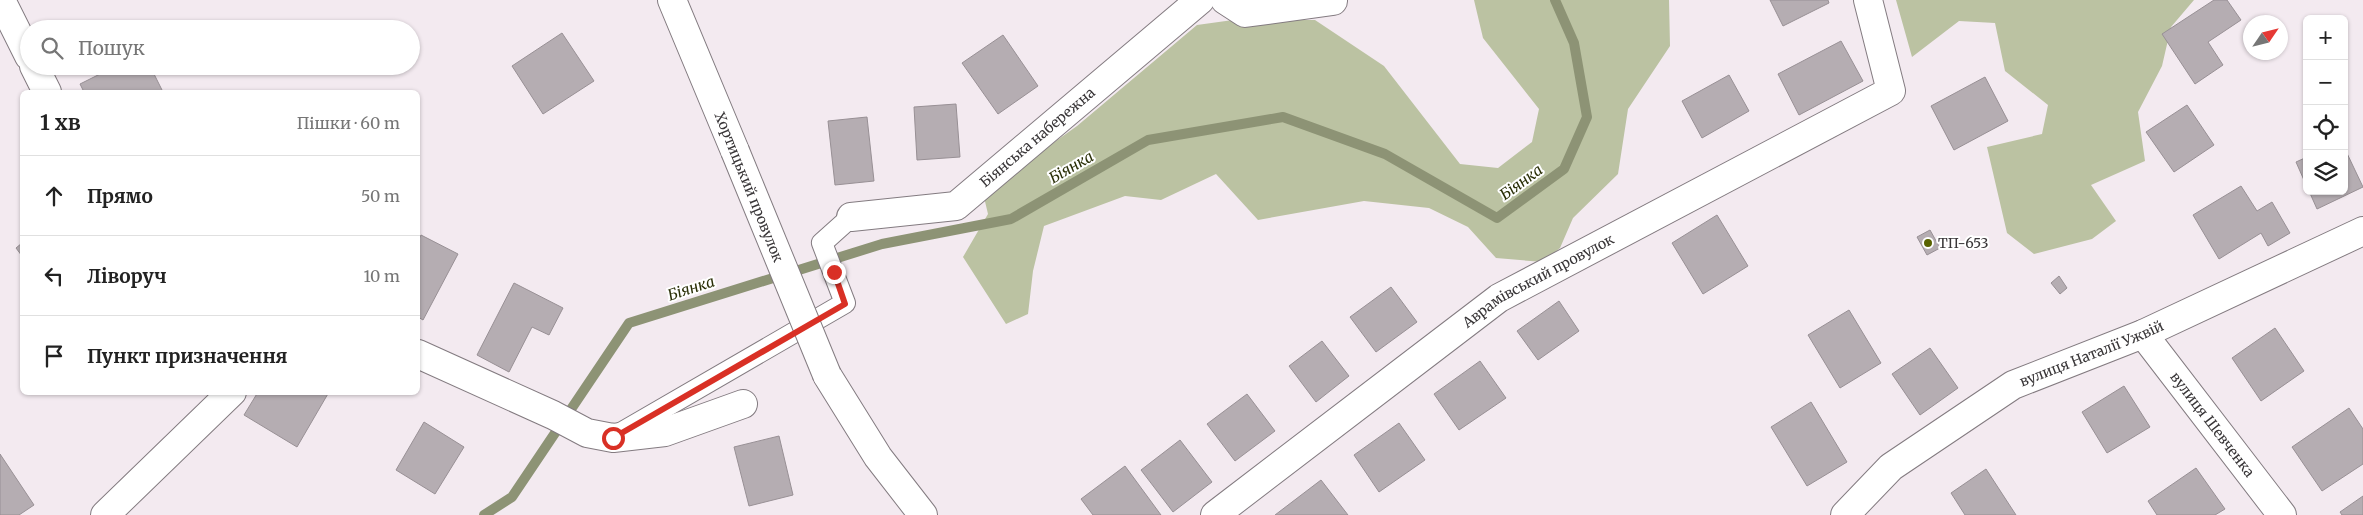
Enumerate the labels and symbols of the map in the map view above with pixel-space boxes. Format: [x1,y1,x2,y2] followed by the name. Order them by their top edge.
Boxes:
[2243,15,2288,60] north arrow
[976,83,1099,191] street label: Біянська набережна
[711,109,787,265] street label: Хортицький провулок
[1045,147,1097,187] water label: Біянка
[1496,160,1546,204] water label: Біянка
[1458,230,1617,332] street label: Аврамівський провулок
[1938,234,1989,252] place label: ТП-653
[1922,237,1934,249] marker: ТП-653
[823,261,846,284] route end
[665,272,717,304] water label: Біянка
[2017,316,2167,391] street label: вулиця Наталії Ужвій
[2166,368,2259,481] street label: вулиця Шевченка
[602,427,625,450] route start

